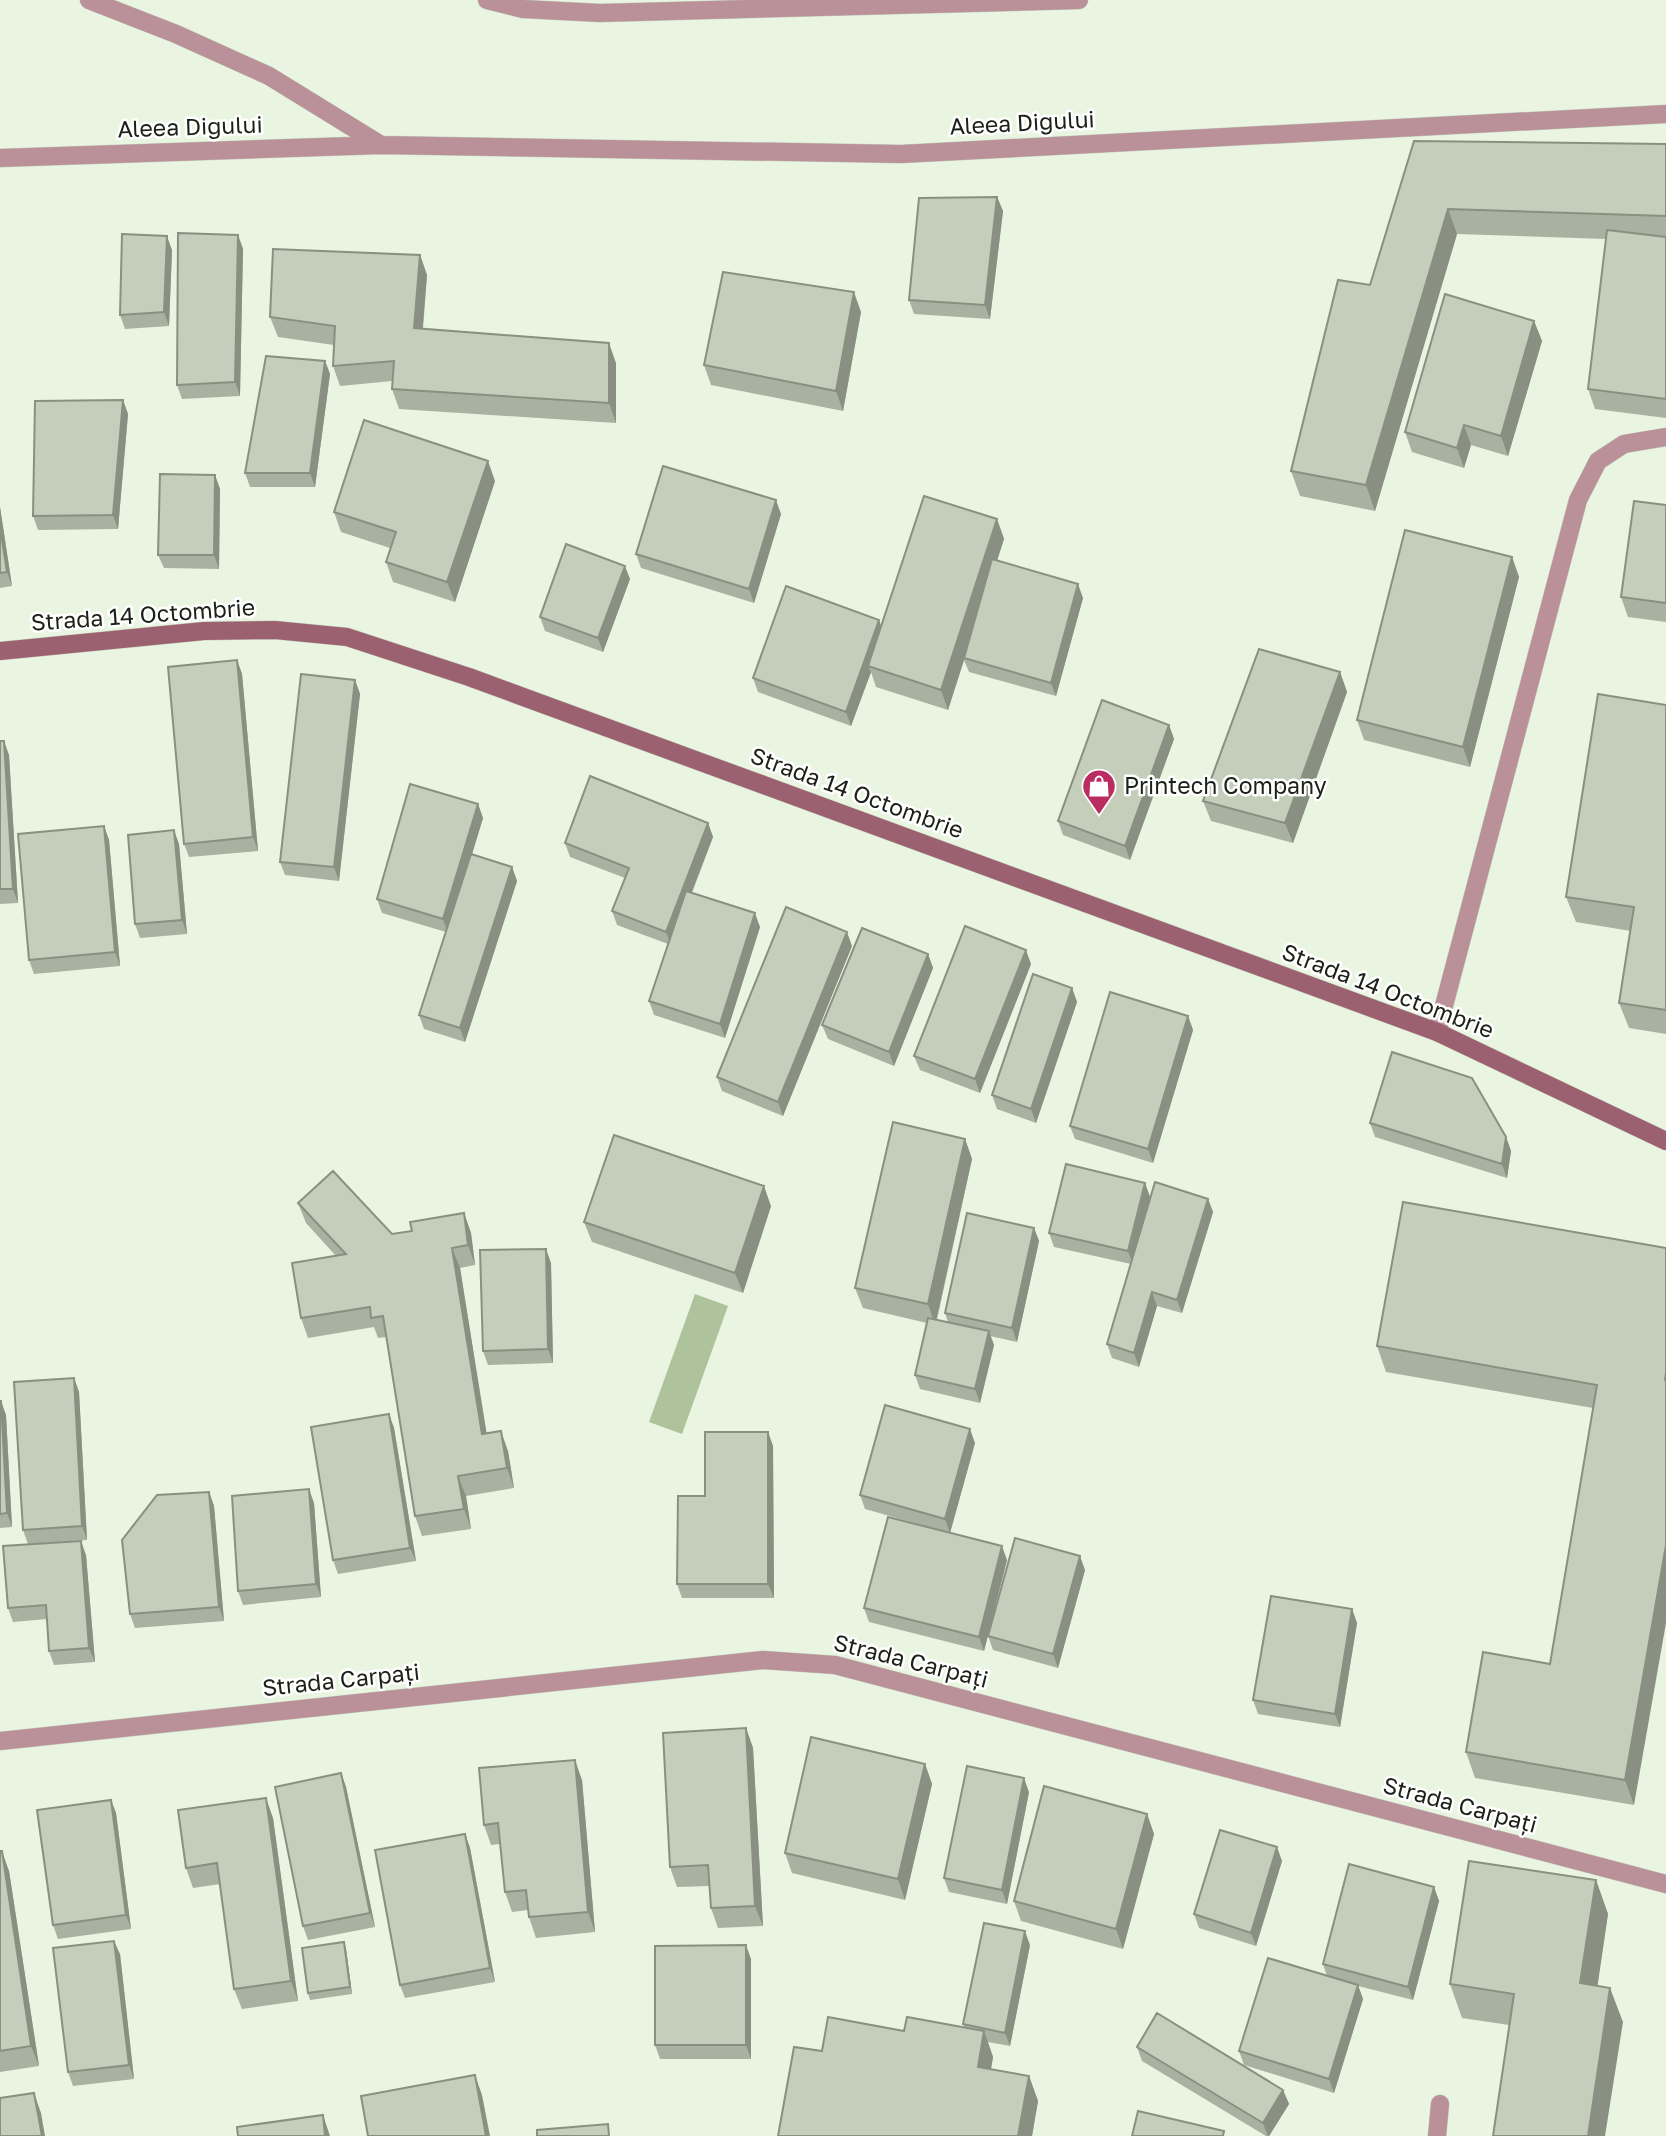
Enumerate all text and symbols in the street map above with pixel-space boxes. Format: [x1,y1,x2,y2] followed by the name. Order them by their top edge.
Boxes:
[949,104,1095,140] street label: Aleea Digului
[117,109,263,143] street label: Aleea Digului
[30,592,256,636] street label: Strada 14 Octombrie
[747,741,968,844] street label: Strada 14 Octombrie
[1080,767,1118,816] shop icon: Printech Company
[1124,771,1327,799] place label: Printech Company
[1279,937,1498,1043] street label: Strada 14 Octombrie
[831,1627,991,1694] street label: Strada Carpați
[261,1657,421,1702] street label: Strada Carpați
[1380,1770,1540,1839] street label: Strada Carpați

